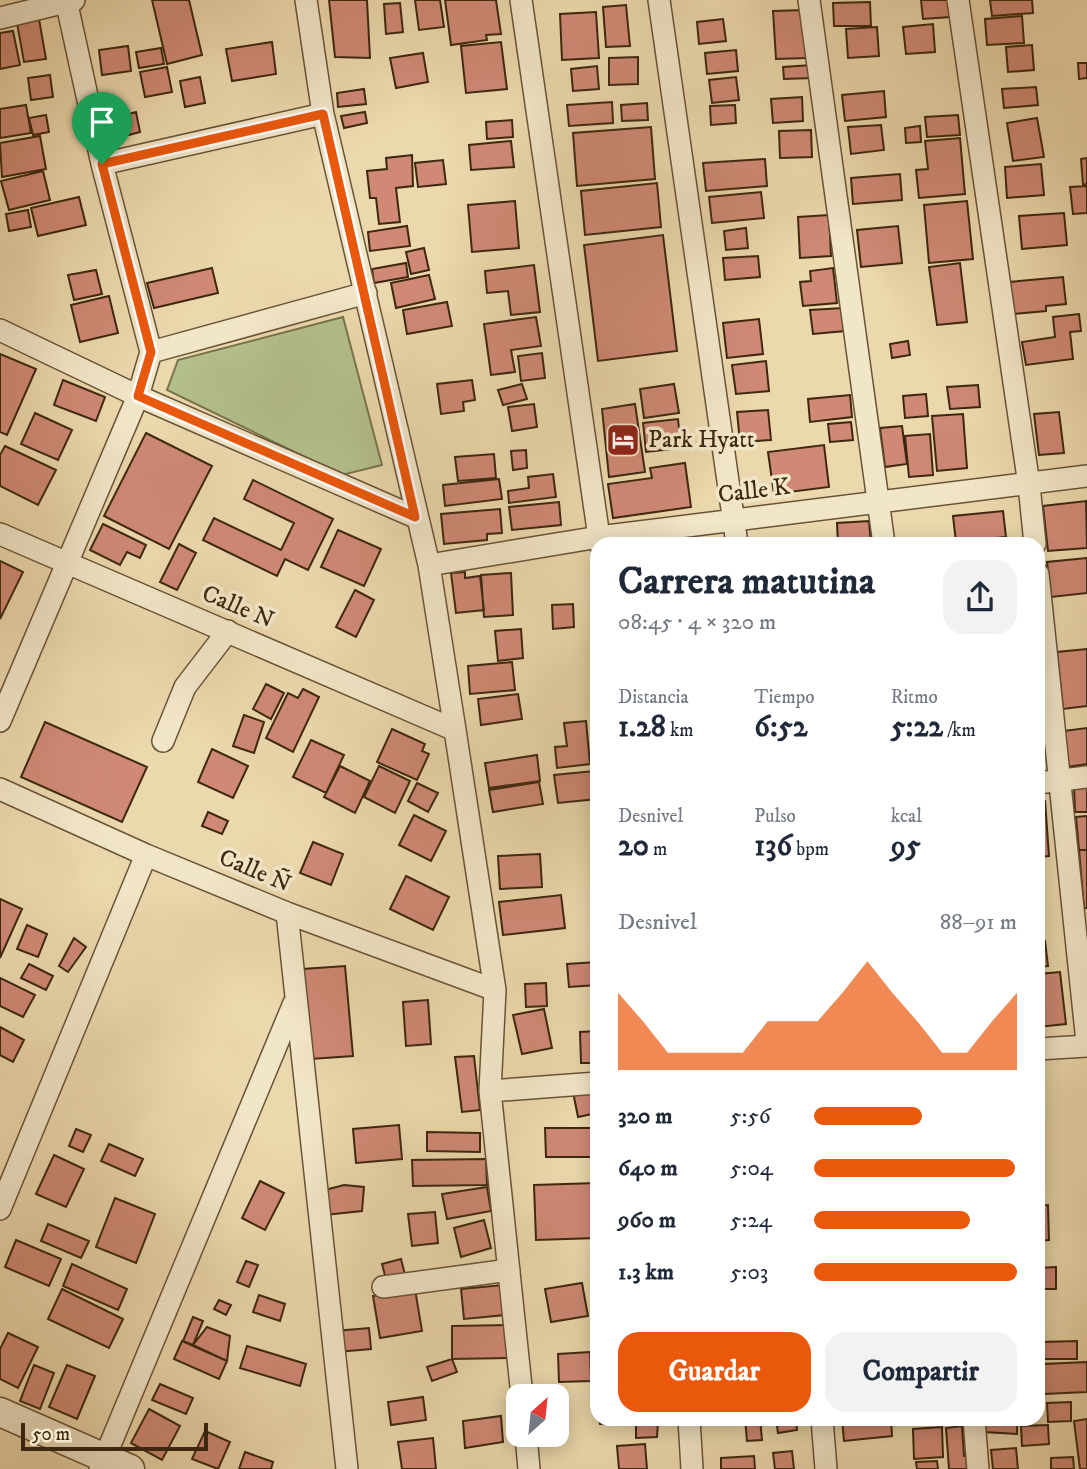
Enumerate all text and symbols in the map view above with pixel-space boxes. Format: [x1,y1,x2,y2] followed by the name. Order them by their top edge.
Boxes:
[72,92,132,164] pin
[83,103,121,141] icon: arrive
[604,421,642,459] hotel icon: Park Hyatt
[648,425,755,455] place label: Park Hyatt
[716,472,792,510] street label: Calle K
[618,558,875,606] text: Carrera matutina
[943,560,1017,634] button: share
[197,578,279,636] street label: Calle N
[618,608,776,637] text: 08:45 · 4 × 320 m
[618,686,689,709] text: Distancia
[754,686,814,709] text: Tiempo
[891,686,938,709] text: Ritmo
[618,709,666,746] text: 1.28
[754,709,807,746] text: 6:52
[891,709,943,746] text: 5:22
[666,719,694,742] text: km
[943,719,976,742] text: /km
[618,805,683,828] text: Desnivel
[754,805,796,828] text: Pulso
[891,805,922,828] text: kcal
[618,828,649,865] text: 20
[754,828,792,865] text: 136
[891,828,921,865] text: 95
[649,838,667,861] text: m
[792,838,829,861] text: bpm
[214,842,296,900] street label: Calle Ñ
[618,908,697,937] text: Desnivel
[940,908,1017,937] text: 88–91 m
[618,1102,672,1131] text: 320 m
[730,1102,771,1131] text: 5:56
[618,1154,678,1183] text: 640 m
[730,1154,773,1183] text: 5:04
[618,1206,676,1235] text: 960 m
[730,1206,772,1235] text: 5:24
[618,1258,674,1287] text: 1.3 km
[730,1258,768,1287] text: 5:03
[618,1332,811,1412] button: Guardar
[825,1332,1017,1412] button: Compartir
[506,1384,569,1447] north arrow
[506,1384,569,1447] map controls
[21,1420,208,1452] scale bar
[32,1423,70,1446] text: 50 m

